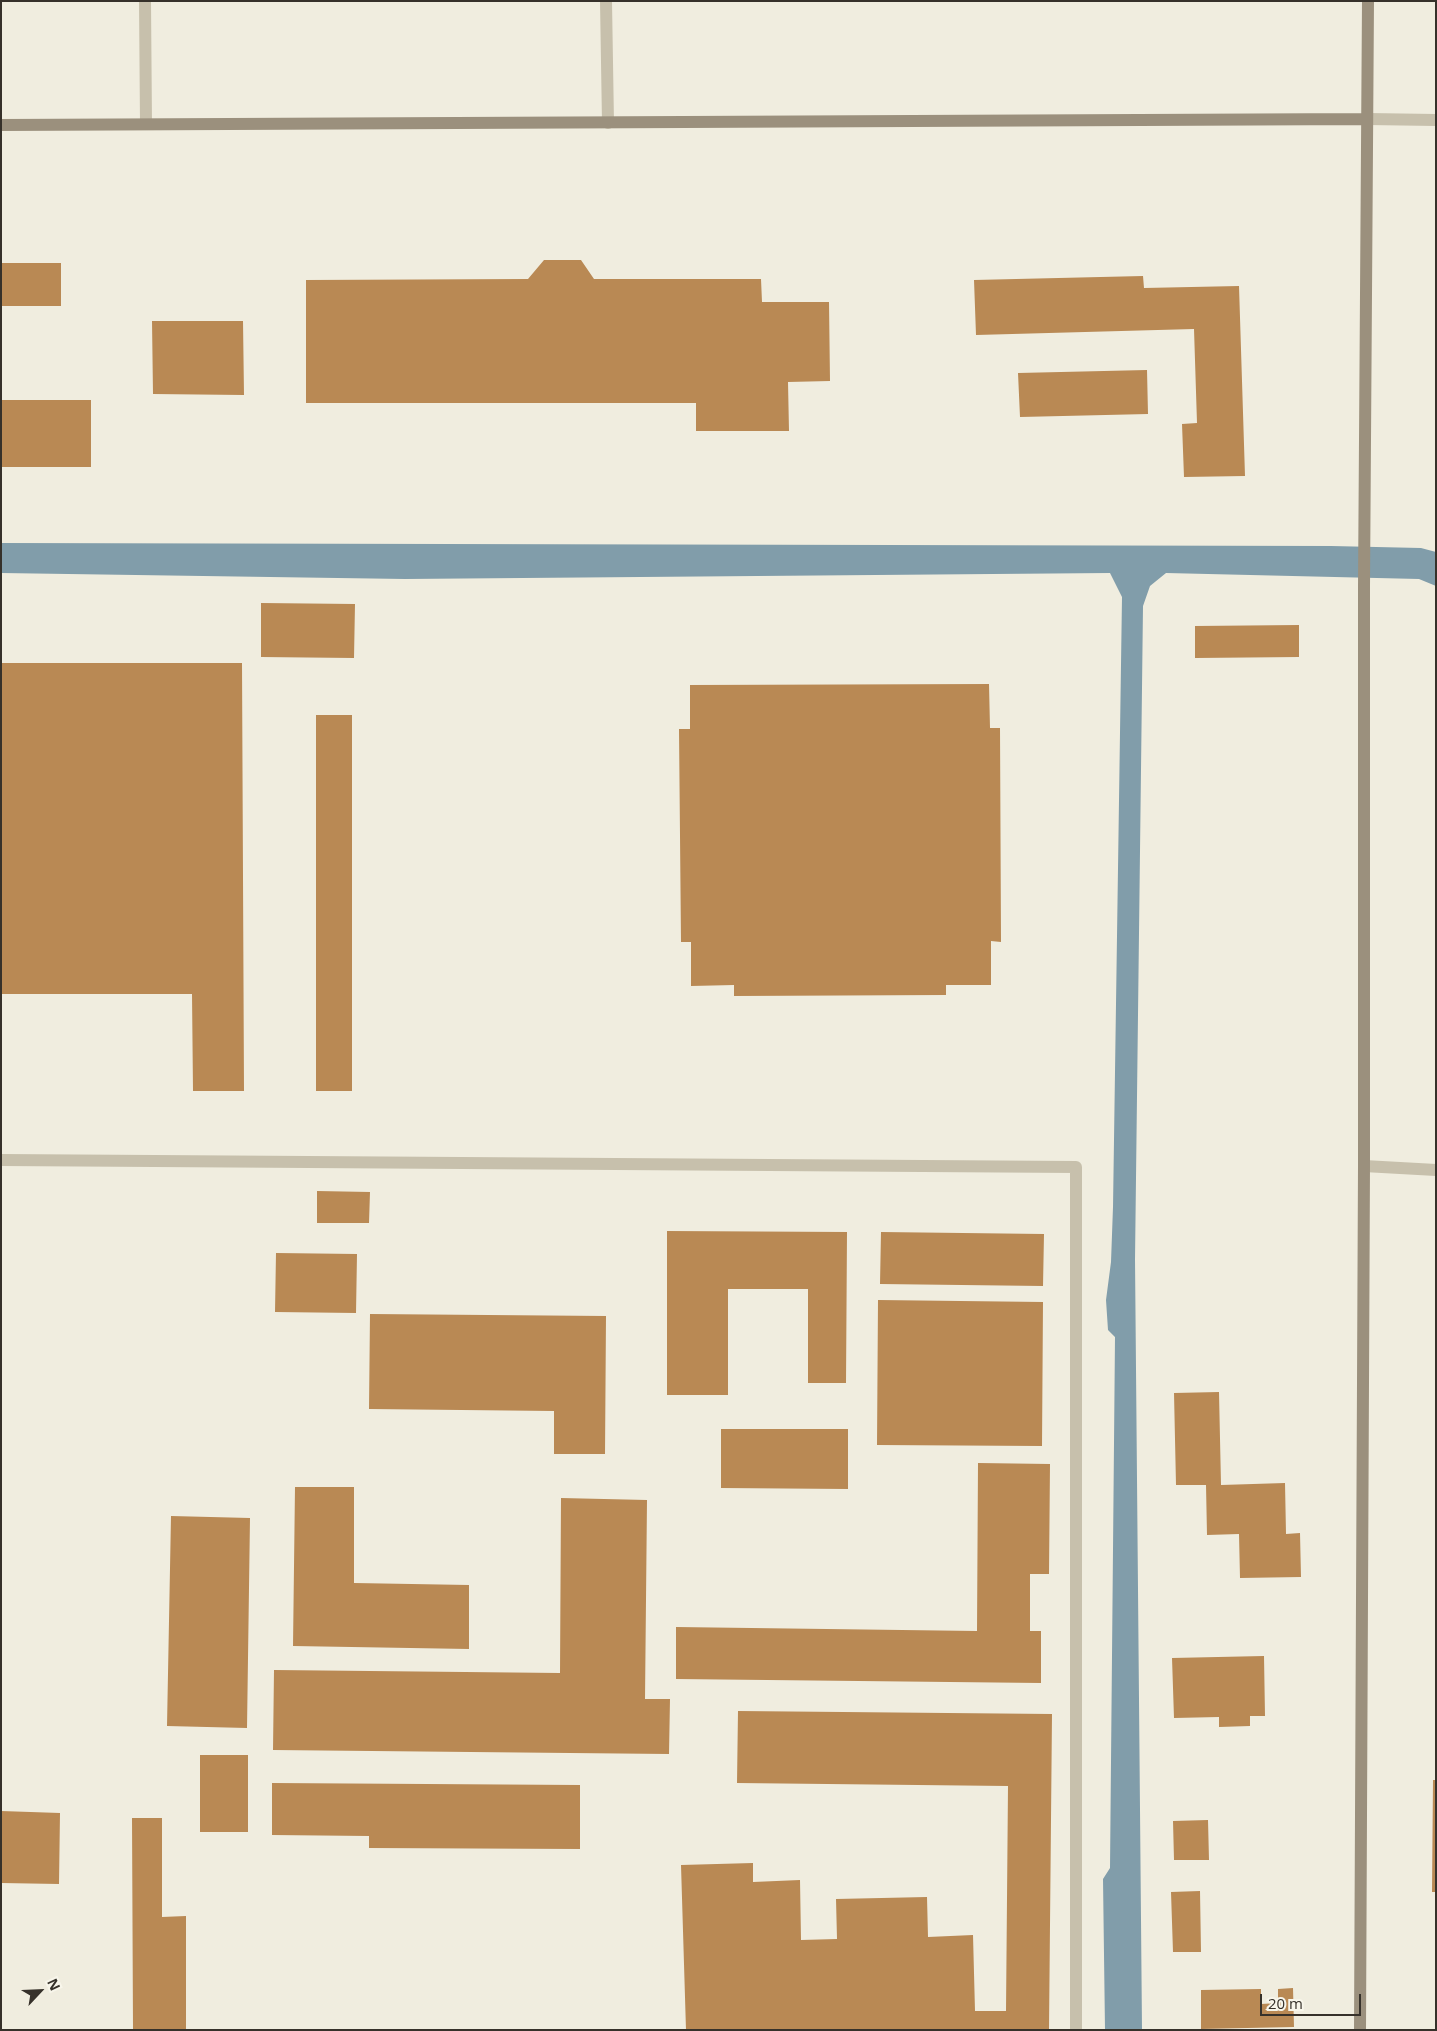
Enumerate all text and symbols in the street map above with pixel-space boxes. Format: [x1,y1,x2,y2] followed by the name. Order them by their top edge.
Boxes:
[15,1966,65,2016] north arrow
[43,1975,65,1994] text: N
[1262,1984,1363,2016] scale bar
[1268,1993,1303,2013] text: 20 m

